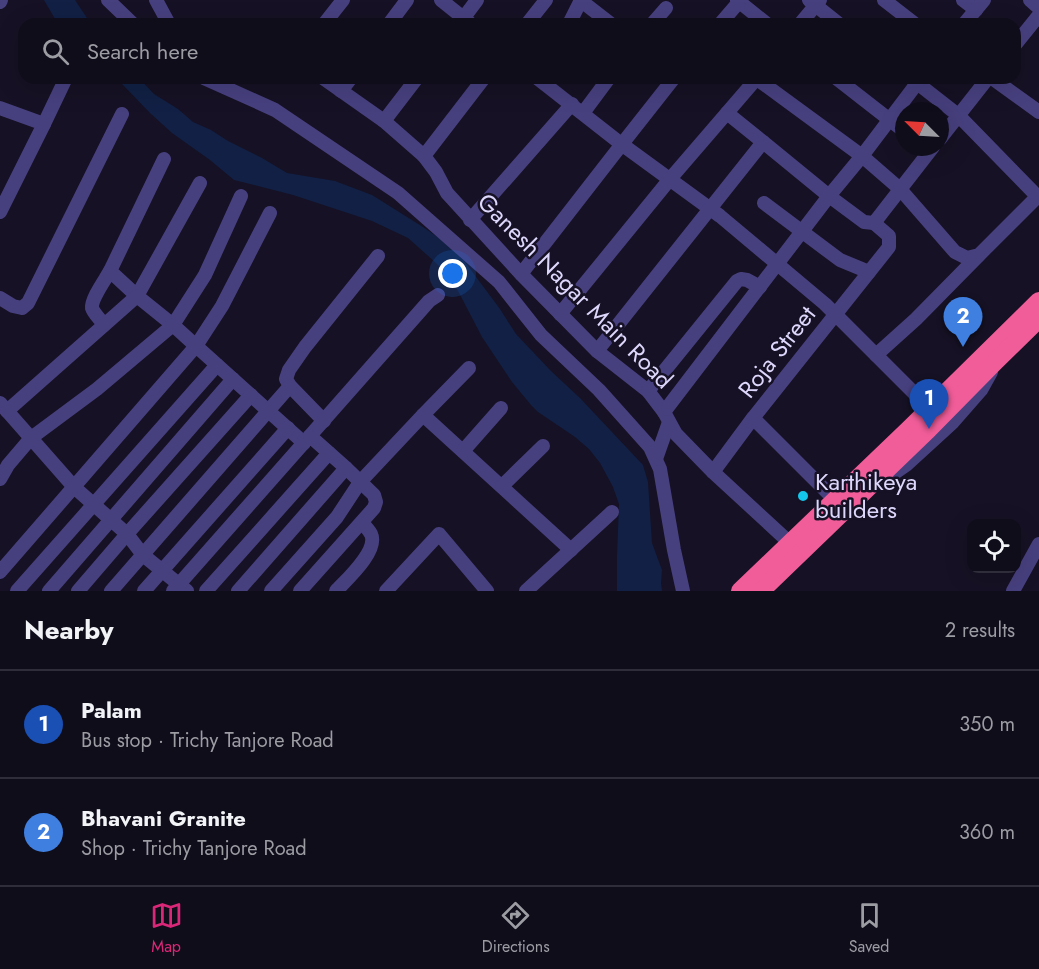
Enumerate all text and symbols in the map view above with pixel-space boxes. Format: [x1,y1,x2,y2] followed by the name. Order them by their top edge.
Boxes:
[18,18,1021,84] search box
[39,35,72,68] icon: search
[87,35,198,67] text: Search here
[895,102,949,156] north arrow
[470,185,681,396] street label: Ganesh Nagar Main Road
[438,259,467,288] your location
[729,298,824,405] street label: Roja Street
[944,298,982,347] pin: 2
[910,380,948,429] pin: 1
[815,464,917,527] place label: Karthikeya builders
[796,489,810,503] marker: Karthikeya builders
[967,519,1021,573] map controls
[967,519,1021,573] button: locate
[24,611,113,649] text: Nearby
[945,616,1015,645] text: 2 results
[81,694,142,726] text: Palam
[38,710,49,739] text: 1
[959,710,1015,739] text: 350 m
[81,726,334,755] text: Bus stop · Trichy Tanjore Road
[81,802,246,834] text: Bhavani Granite
[37,818,50,847] text: 2
[959,818,1015,847] text: 360 m
[81,834,307,863] text: Shop · Trichy Tanjore Road
[150,899,183,958] tab: Map
[482,899,550,958] tab: Directions
[849,899,889,958] tab: Saved

